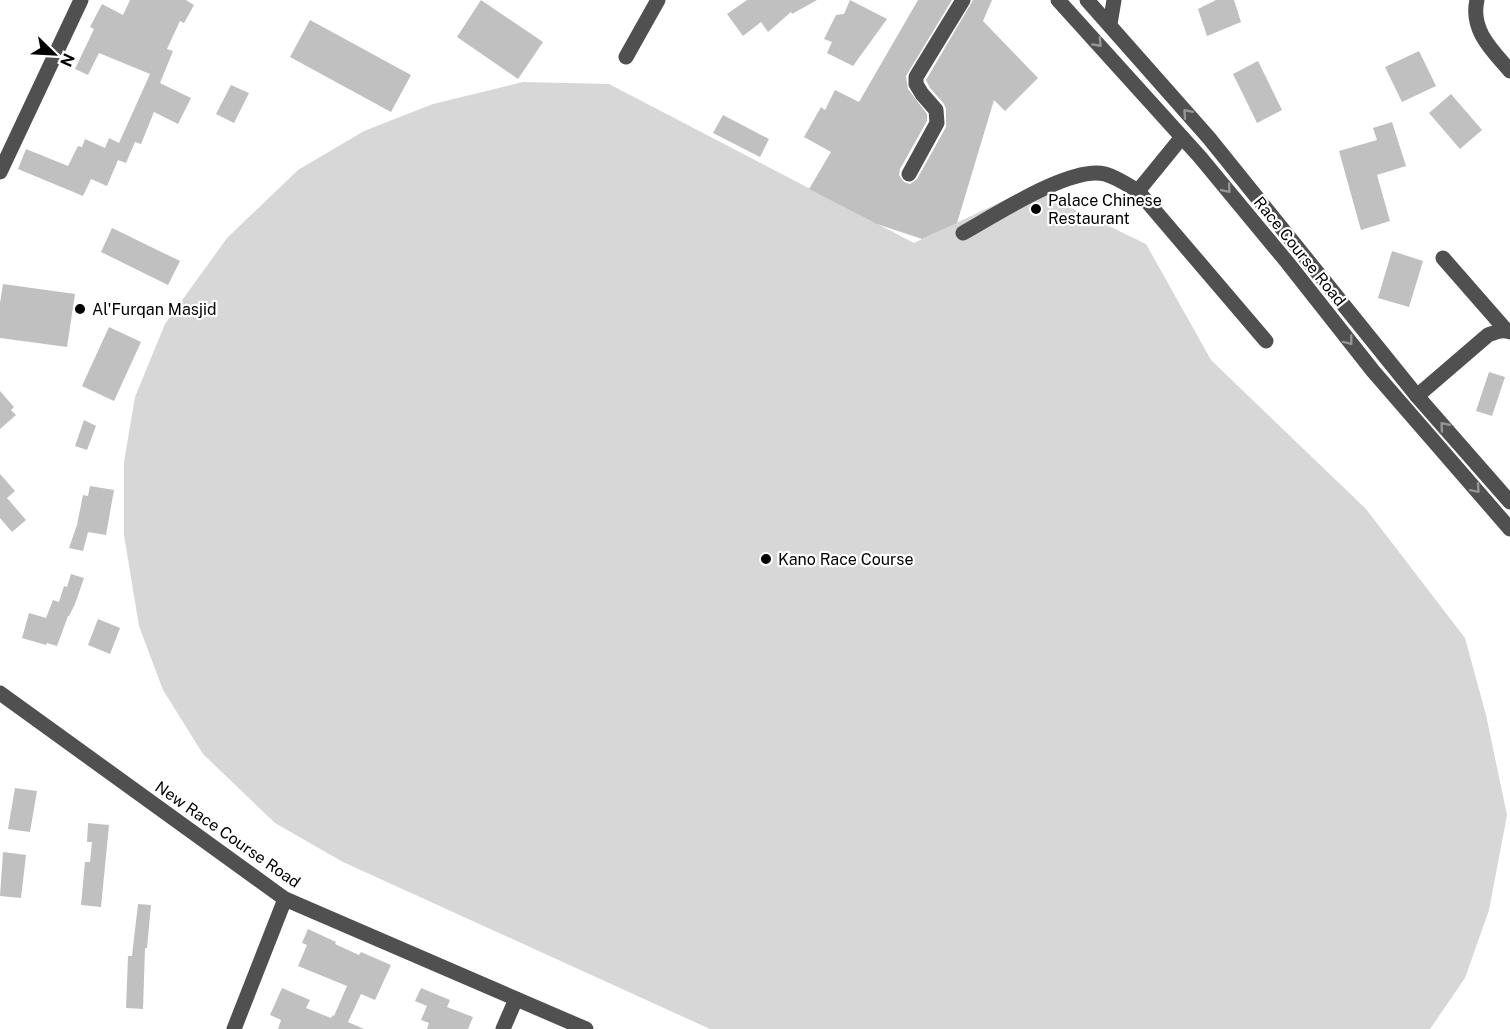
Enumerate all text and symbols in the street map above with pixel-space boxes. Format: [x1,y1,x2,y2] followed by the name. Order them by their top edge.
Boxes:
[24,24,84,84] north arrow
[1091,36,1102,47] one-way arrow
[56,50,78,69] text: N
[1183,109,1194,120] one-way arrow
[1219,182,1230,193] one-way arrow
[1048,191,1162,228] place label: Palace Chinese Restaurant
[1250,193,1350,310] street label: Race Course Road
[1029,202,1043,216] marker: Palace Chinese Restaurant
[92,300,217,319] place label: Al'Furqan Masjid
[73,302,87,316] marker: Al'Furqan Masjid
[1342,334,1353,345] one-way arrow
[1440,422,1451,433] one-way arrow
[1468,483,1479,494] one-way arrow
[778,550,913,569] place label: Kano Race Course
[759,552,773,566] marker: Kano Race Course
[152,777,304,892] street label: New Race Course Road

